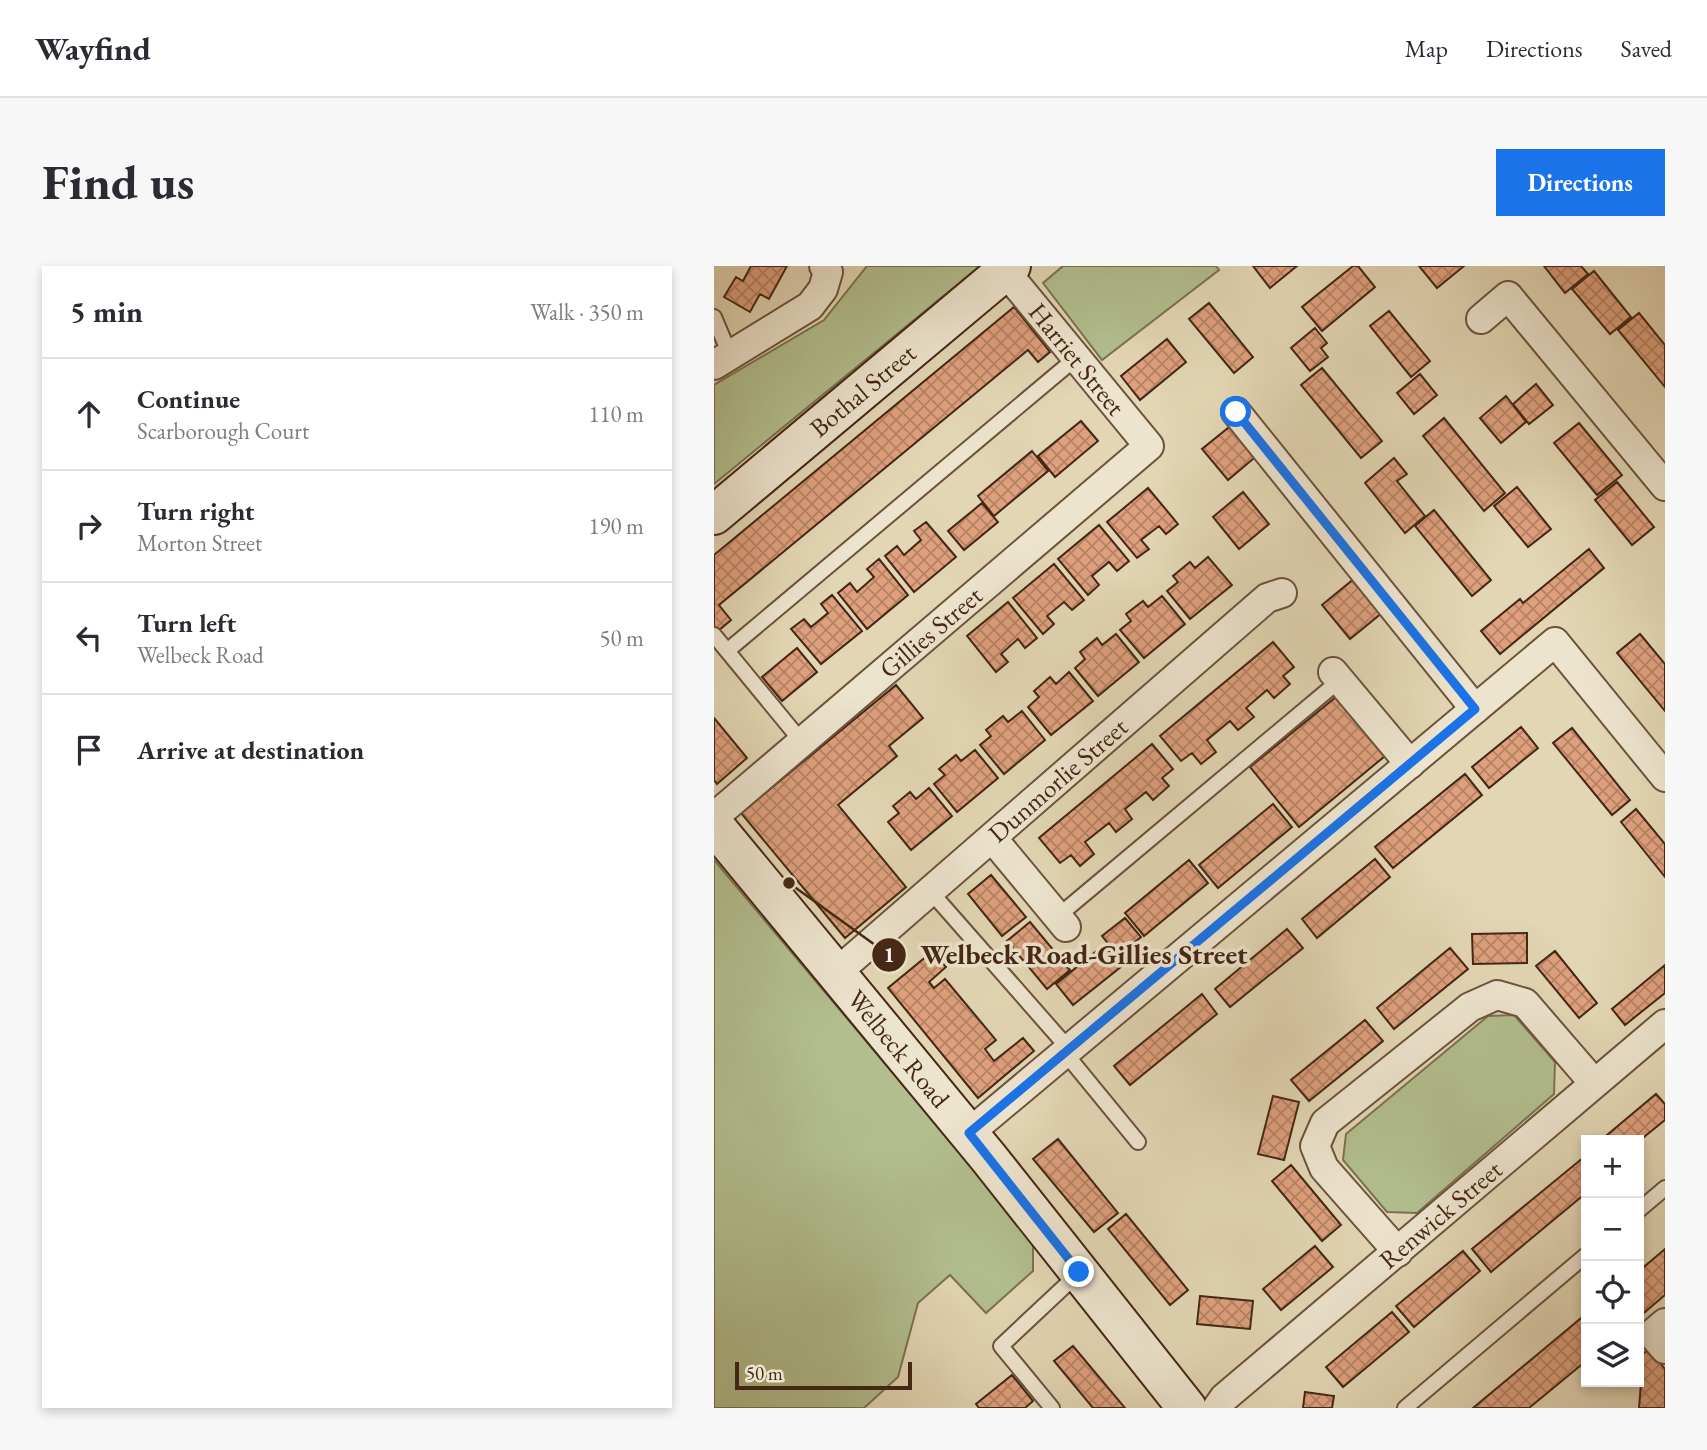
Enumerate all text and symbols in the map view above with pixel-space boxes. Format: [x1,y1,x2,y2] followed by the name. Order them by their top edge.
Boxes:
[35,27,151,70] text: Wayfind
[1405,33,1448,64] text: Map
[1486,33,1583,64] text: Directions
[1621,33,1672,64] text: Saved
[1496,149,1665,216] button: Directions
[42,150,194,214] text: Find us
[70,292,143,331] text: 5 min
[1021,296,1133,422] street label: Harriet Street
[530,297,644,327] text: Walk · 350 m
[802,336,923,445] street label: Bothal Street
[137,382,240,416] text: Continue
[70,395,108,433] icon: ahead
[1220,396,1251,427] route start
[588,399,644,429] text: 110 m
[137,416,309,446] text: Scarborough Court
[137,494,255,528] text: Turn right
[70,507,108,545] icon: right
[588,511,644,541] text: 190 m
[137,528,262,558] text: Morton Street
[872,579,989,686] street label: Gillies Street
[137,606,236,640] text: Turn left
[70,619,108,657] icon: left
[599,623,644,653] text: 50 m
[137,640,264,670] text: Welbeck Road
[981,710,1135,850] street label: Dunmorlie Street
[70,731,108,769] icon: arrive
[137,733,364,767] text: Arrive at destination
[872,930,1262,979] callout: Welbeck Road-Gillies Street
[920,936,1248,972] text: Welbeck Road-Gillies Street
[883,941,895,968] text: 1
[840,983,958,1115] street label: Welbeck Road
[1581,1135,1644,1387] map controls
[1581,1135,1644,1198] button: +
[1372,1153,1509,1276] street label: Renwick Street
[1581,1198,1644,1261] button: −
[1063,1256,1094,1287] route end
[1581,1261,1644,1324] button: locate
[1581,1324,1644,1387] button: layers
[735,1359,912,1391] scale bar
[746,1361,783,1386] text: 50 m

